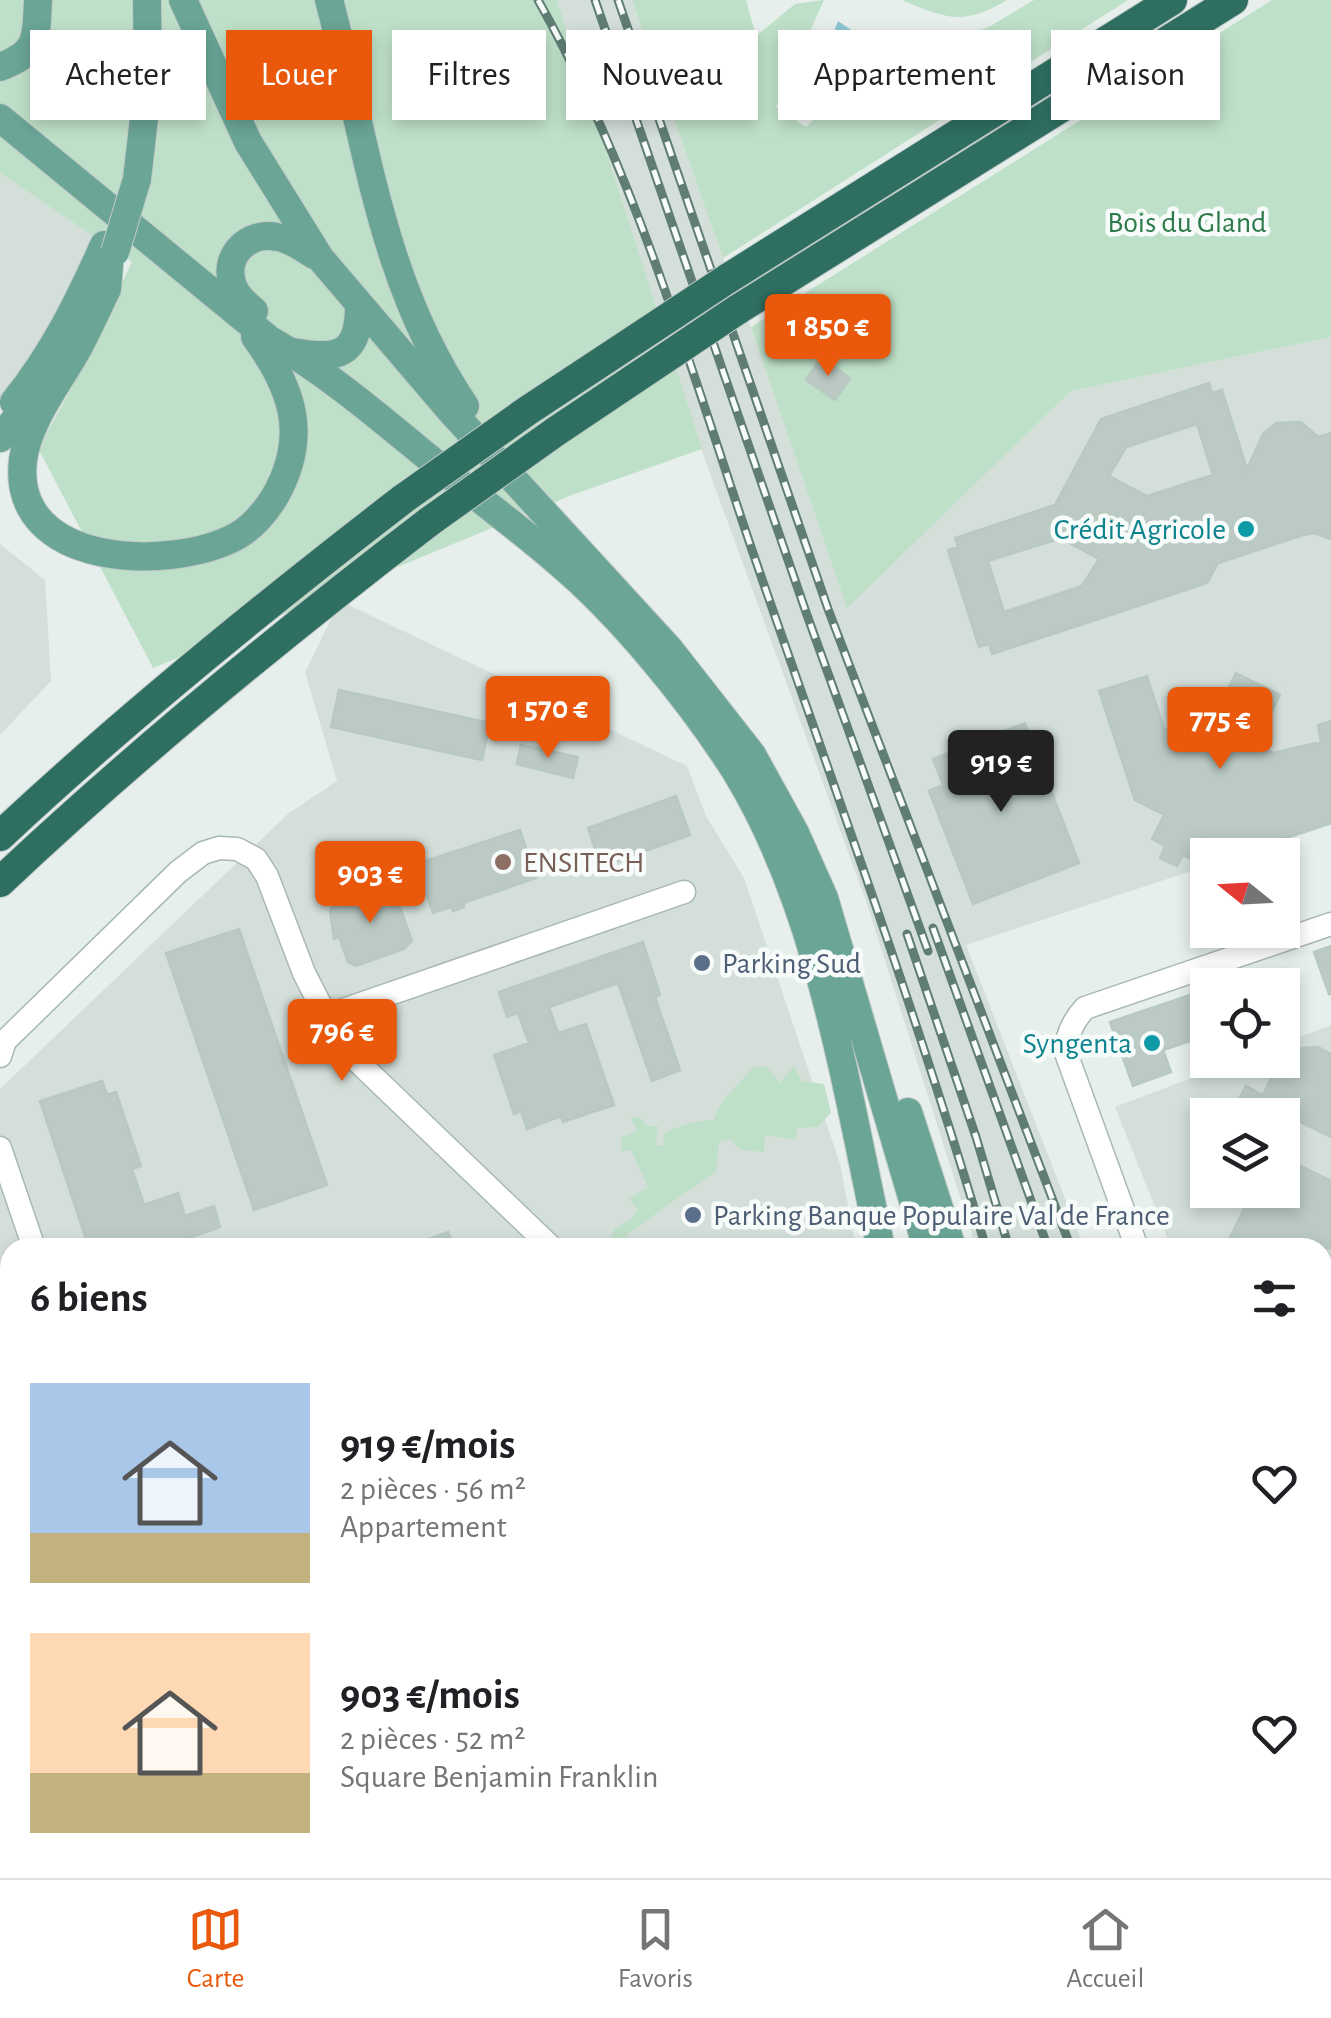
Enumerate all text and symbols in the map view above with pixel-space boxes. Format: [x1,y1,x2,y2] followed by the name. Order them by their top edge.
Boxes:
[30,30,206,120] chip: Acheter
[226,30,372,120] chip: Louer
[392,30,546,120] chip: Filtres
[566,30,758,120] chip: Nouveau
[778,30,1031,120] chip: Appartement
[1051,30,1220,120] chip: Maison
[1107,208,1267,238] park label: Bois du Gland
[736,294,920,379] pin: 1 850 €
[787,310,869,342] text: 1 850 €
[1054,515,1226,545] place label: Crédit Agricole
[1235,518,1257,540] marker: Crédit Agricole
[456,676,640,761] pin: 1 570 €
[1150,687,1290,772] pin: 775 €
[508,692,588,724] text: 1 570 €
[1189,703,1251,735] text: 775 €
[931,730,1071,815] pin: 919 €
[970,746,1032,778] text: 919 €
[1190,838,1300,948] north arrow
[1190,838,1300,1208] map controls
[300,841,440,926] pin: 903 €
[523,848,645,878] place label: ENSITECH
[492,851,514,873] marker: ENSITECH
[337,857,403,889] text: 903 €
[722,949,861,979] place label: Parking Sud
[691,952,713,974] marker: Parking Sud
[1190,968,1300,1078] button: locate
[272,999,412,1084] pin: 796 €
[310,1015,374,1047] text: 796 €
[1023,1029,1132,1059] place label: Syngenta
[1141,1032,1163,1054] marker: Syngenta
[1190,1098,1300,1208] button: layers
[713,1201,1170,1231] place label: Parking Banque Populaire Val de France
[682,1204,704,1226] marker: Parking Banque Populaire Val de France
[1247,1271,1302,1326] icon: filters
[30,1277,148,1319] text: 6 biens
[110,1423,230,1543] icon: home
[340,1424,515,1466] text: 919 €/mois
[1247,1456,1302,1511] icon: heart
[340,1473,526,1505] text: 2 pièces · 56 m²
[340,1511,507,1543] text: Appartement
[110,1673,230,1793] icon: home
[340,1674,520,1716] text: 903 €/mois
[1247,1706,1302,1761] icon: heart
[340,1723,525,1755] text: 2 pièces · 52 m²
[340,1761,659,1793] text: Square Benjamin Franklin
[187,1902,244,1996] tab: Carte
[618,1902,693,1996] tab: Favoris
[1066,1902,1144,1996] tab: Accueil

